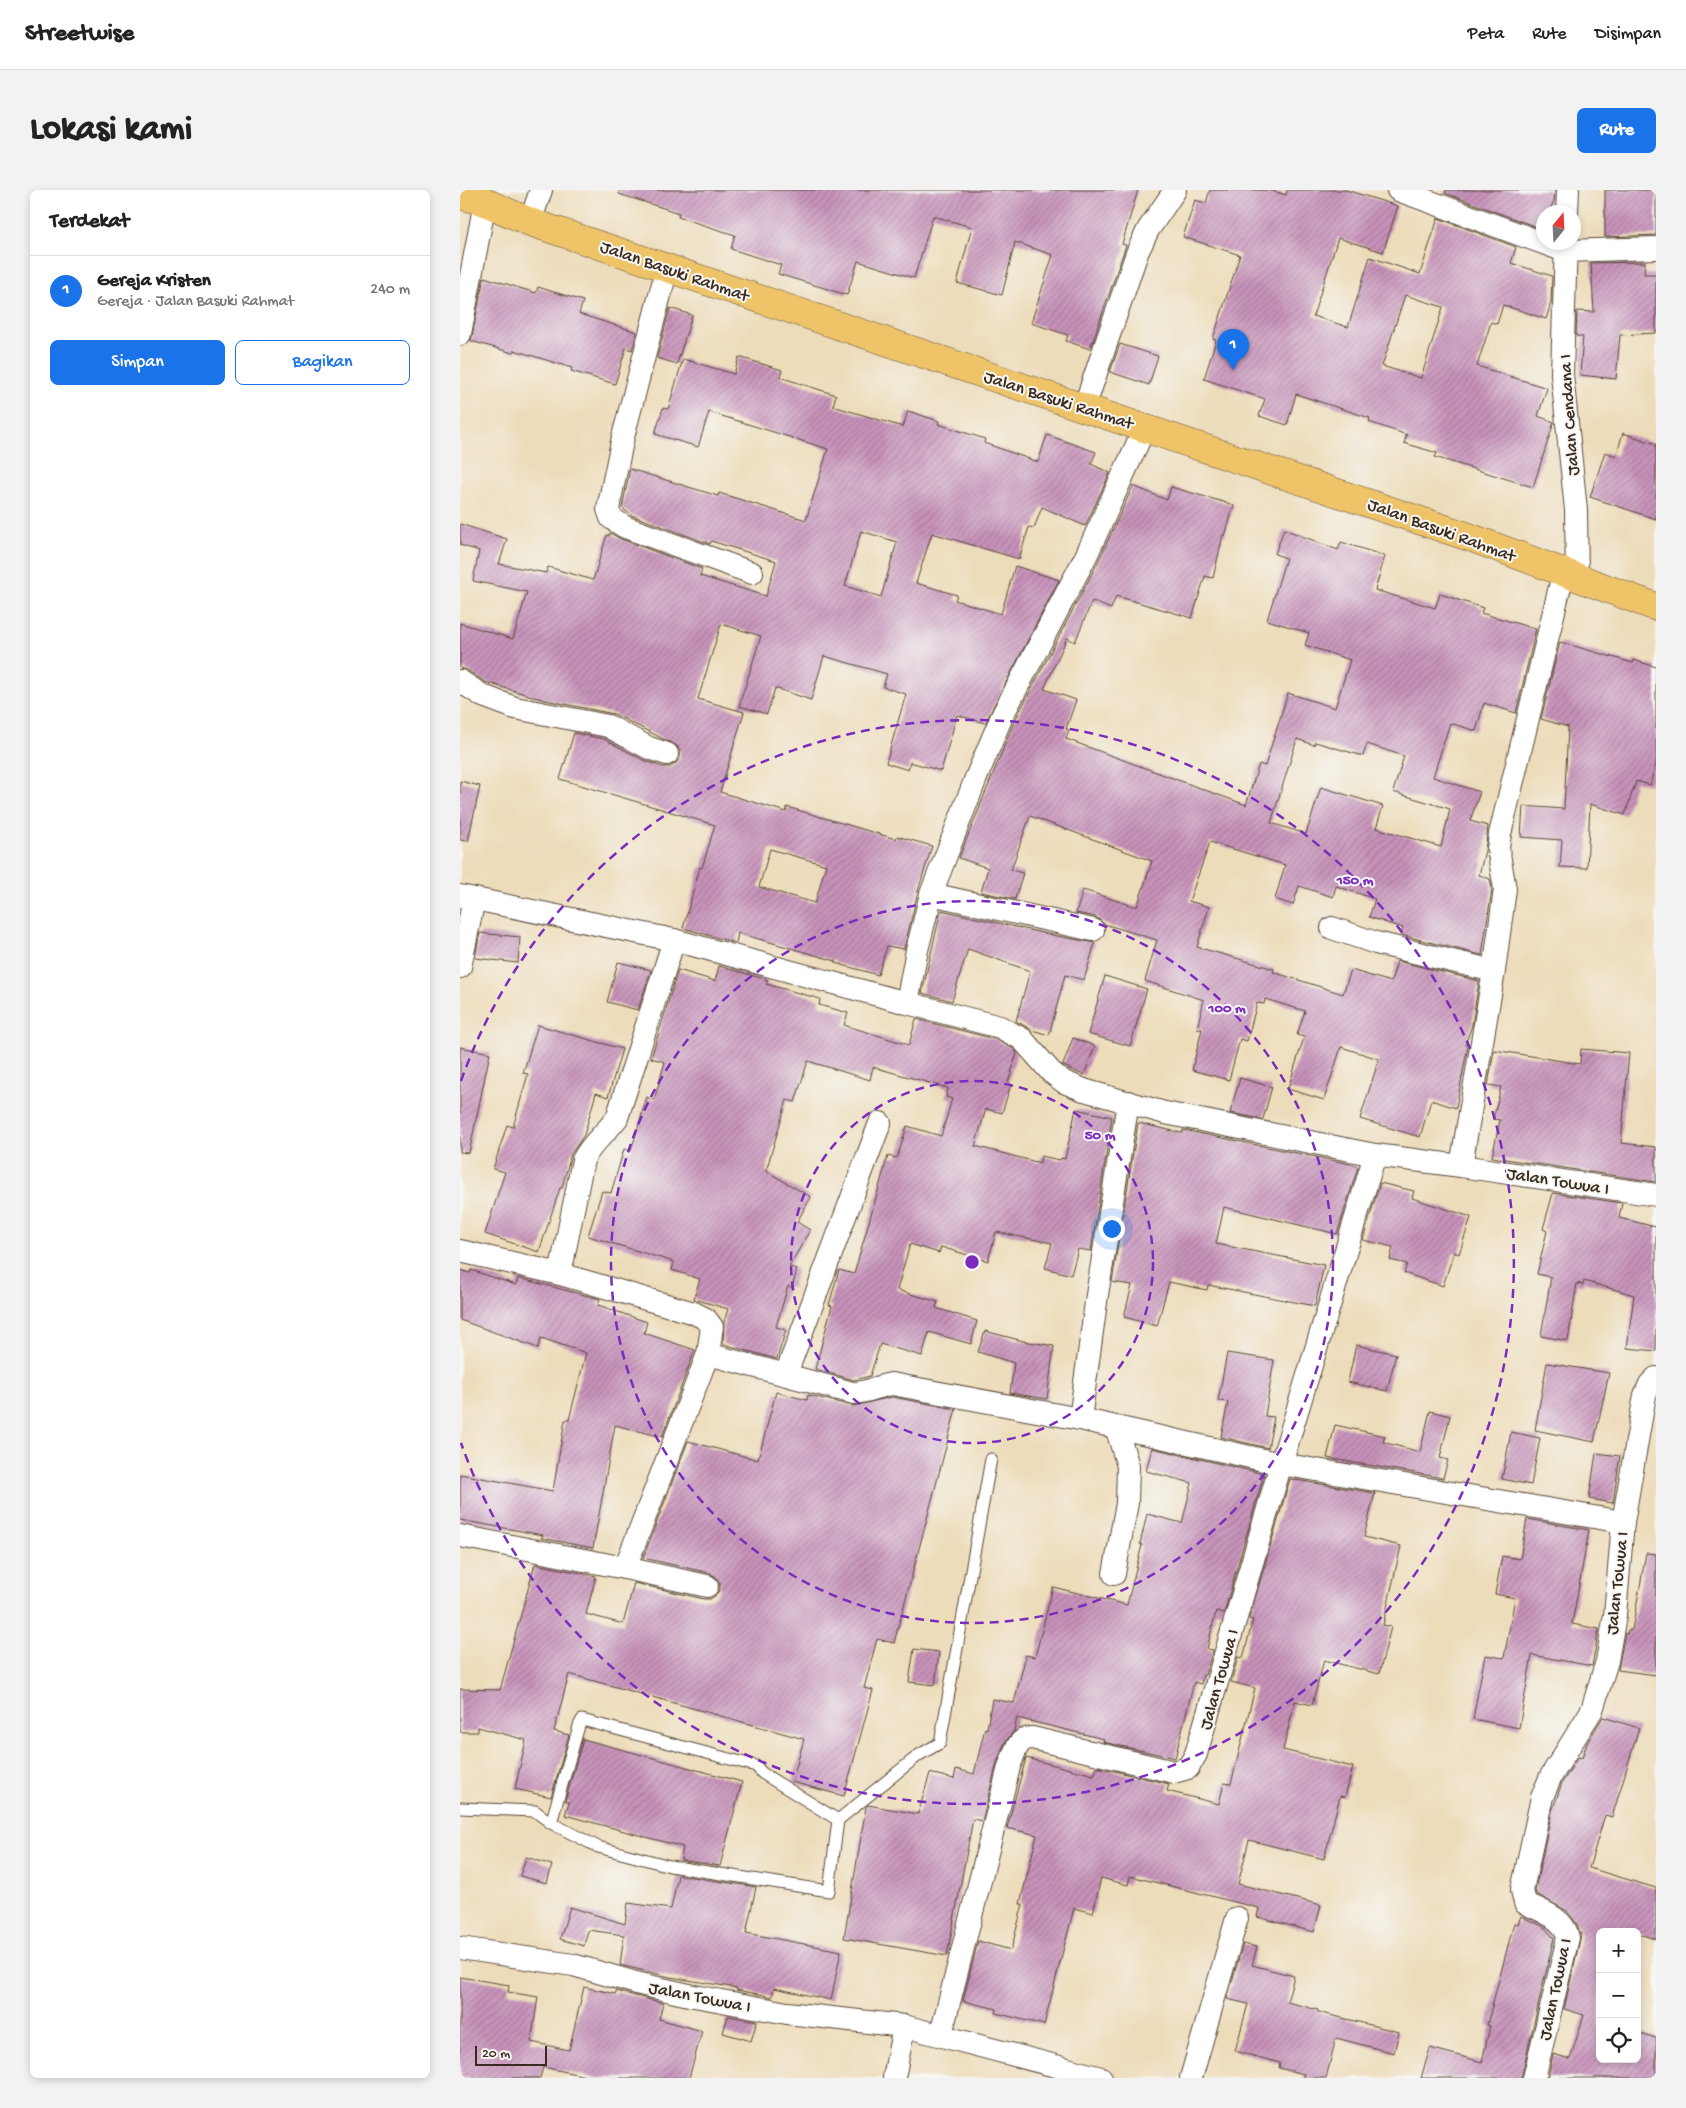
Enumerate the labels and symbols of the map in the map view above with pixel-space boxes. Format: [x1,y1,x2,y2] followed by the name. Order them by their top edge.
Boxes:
[1536,205,1581,250] north arrow
[597,237,753,308] street label: Jalan Basuki Rahmat
[1217,329,1249,370] pin: 1
[1556,353,1585,476] street label: Jalan Cendana I
[981,367,1137,436] street label: Jalan Basuki Rahmat
[1364,495,1520,568] street label: Jalan Basuki Rahmat
[1336,872,1374,890] text: 150 m
[1207,1000,1246,1018] text: 100 m
[1085,1127,1116,1145] text: 50 m
[1505,1164,1610,1201] street label: Jalan Towua I
[1099,1216,1125,1242] your location
[963,1253,981,1271] centre of rings
[1603,1531,1634,1636] street label: Jalan Towua I
[1196,1627,1245,1732] street label: Jalan Towua I
[1535,1937,1577,2042] street label: Jalan Towua I
[647,1978,752,2019] street label: Jalan Towua I
[475,2043,548,2066] scale bar

